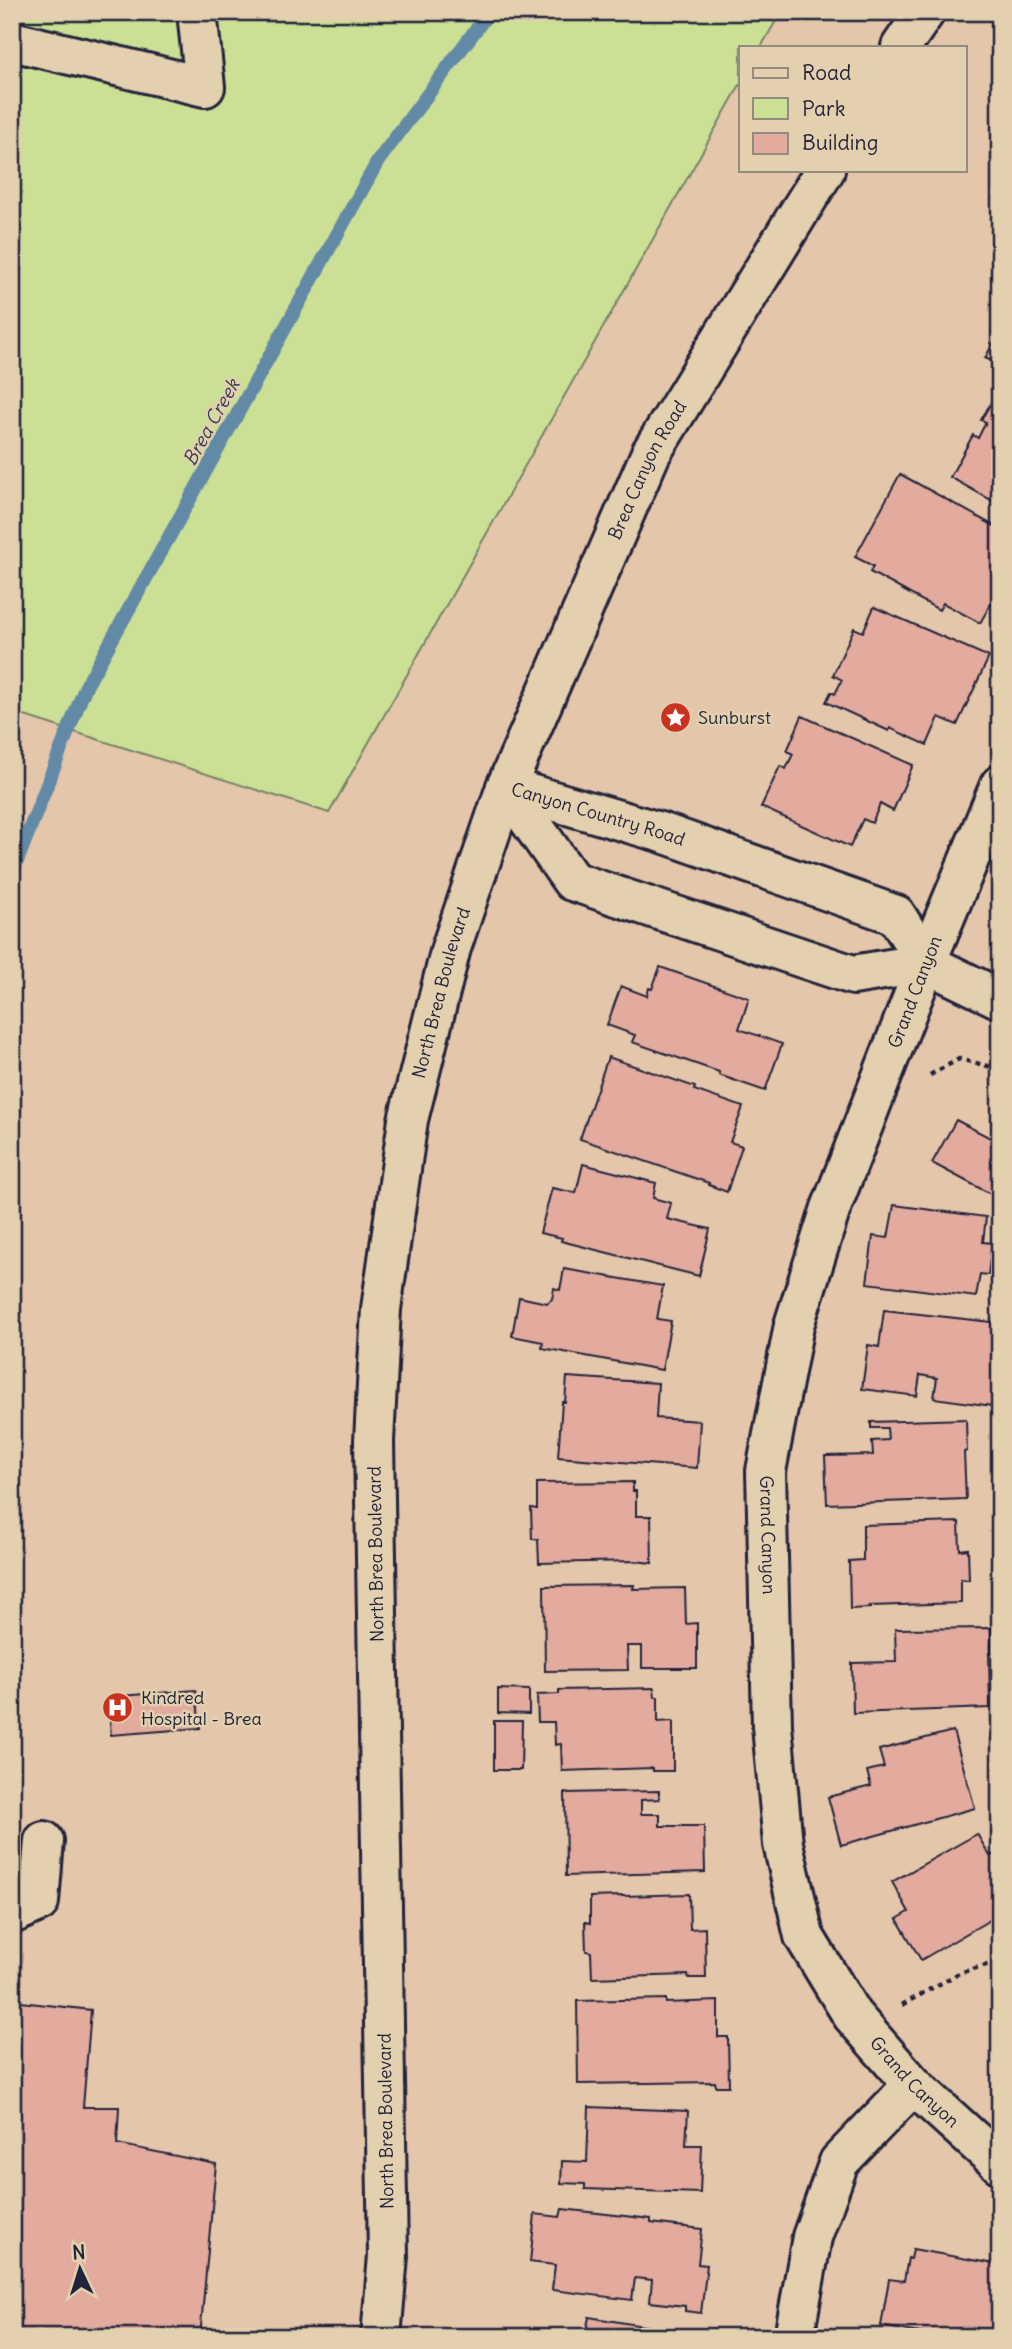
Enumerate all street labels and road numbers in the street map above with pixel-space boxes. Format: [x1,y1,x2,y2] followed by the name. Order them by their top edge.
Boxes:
[603,396,692,543] street label: Brea Canyon Road
[509,777,689,851] street label: Canyon Country Road
[407,904,475,1081] street label: North Brea Boulevard
[883,932,947,1051] street label: Grand Canyon
[362,1465,389,1642] street label: North Brea Boulevard
[755,1475,781,1595] street label: Grand Canyon
[865,2031,964,2132] street label: Grand Canyon
[372,2032,399,2209] street label: North Brea Boulevard

